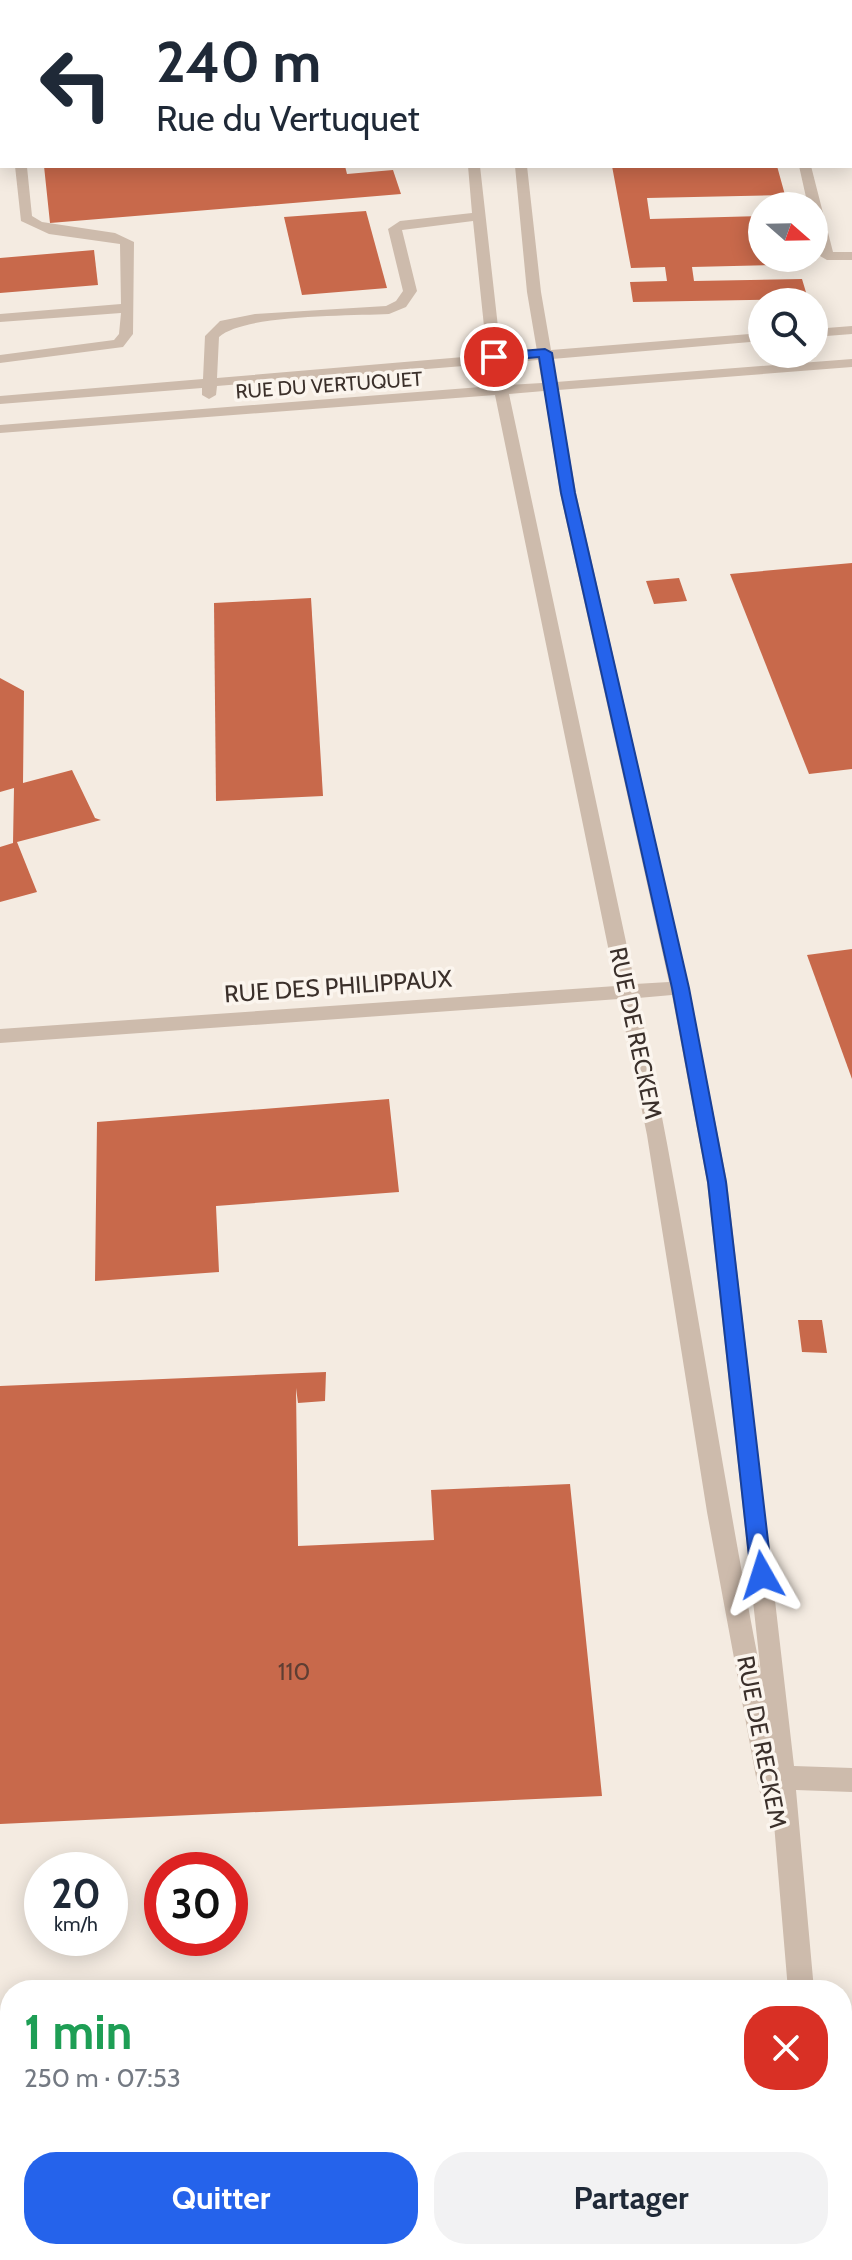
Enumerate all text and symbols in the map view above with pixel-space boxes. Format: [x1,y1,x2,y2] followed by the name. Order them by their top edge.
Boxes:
[156,28,321,96] text: 240 m
[24,32,128,136] icon: left
[156,96,420,140] text: Rue du Vertuquet
[748,192,828,272] north arrow
[748,192,828,368] map controls
[748,288,828,368] button: search
[460,323,528,391] pin
[472,335,516,379] icon: arrive
[235,366,424,404] street label: RUE DU VERTUQUET
[604,944,668,1122] street label: RUE DE RECKEM
[223,964,454,1008] street label: RUE DES PHILIPPAUX
[720,1533,804,1617] position arrow
[731,1653,793,1831] street label: RUE DE RECKEM
[278,1657,310,1686] house number: 110
[144,1852,248,1956] speed limit sign: 30
[51,1869,101,1918] text: 20
[54,1912,98,1936] text: km/h
[24,2003,132,2061] text: 1 min
[744,2006,828,2090] button: close
[24,2062,181,2094] text: 250 m · 07:53
[24,2152,418,2244] button: Quitter
[434,2152,828,2244] button: Partager

